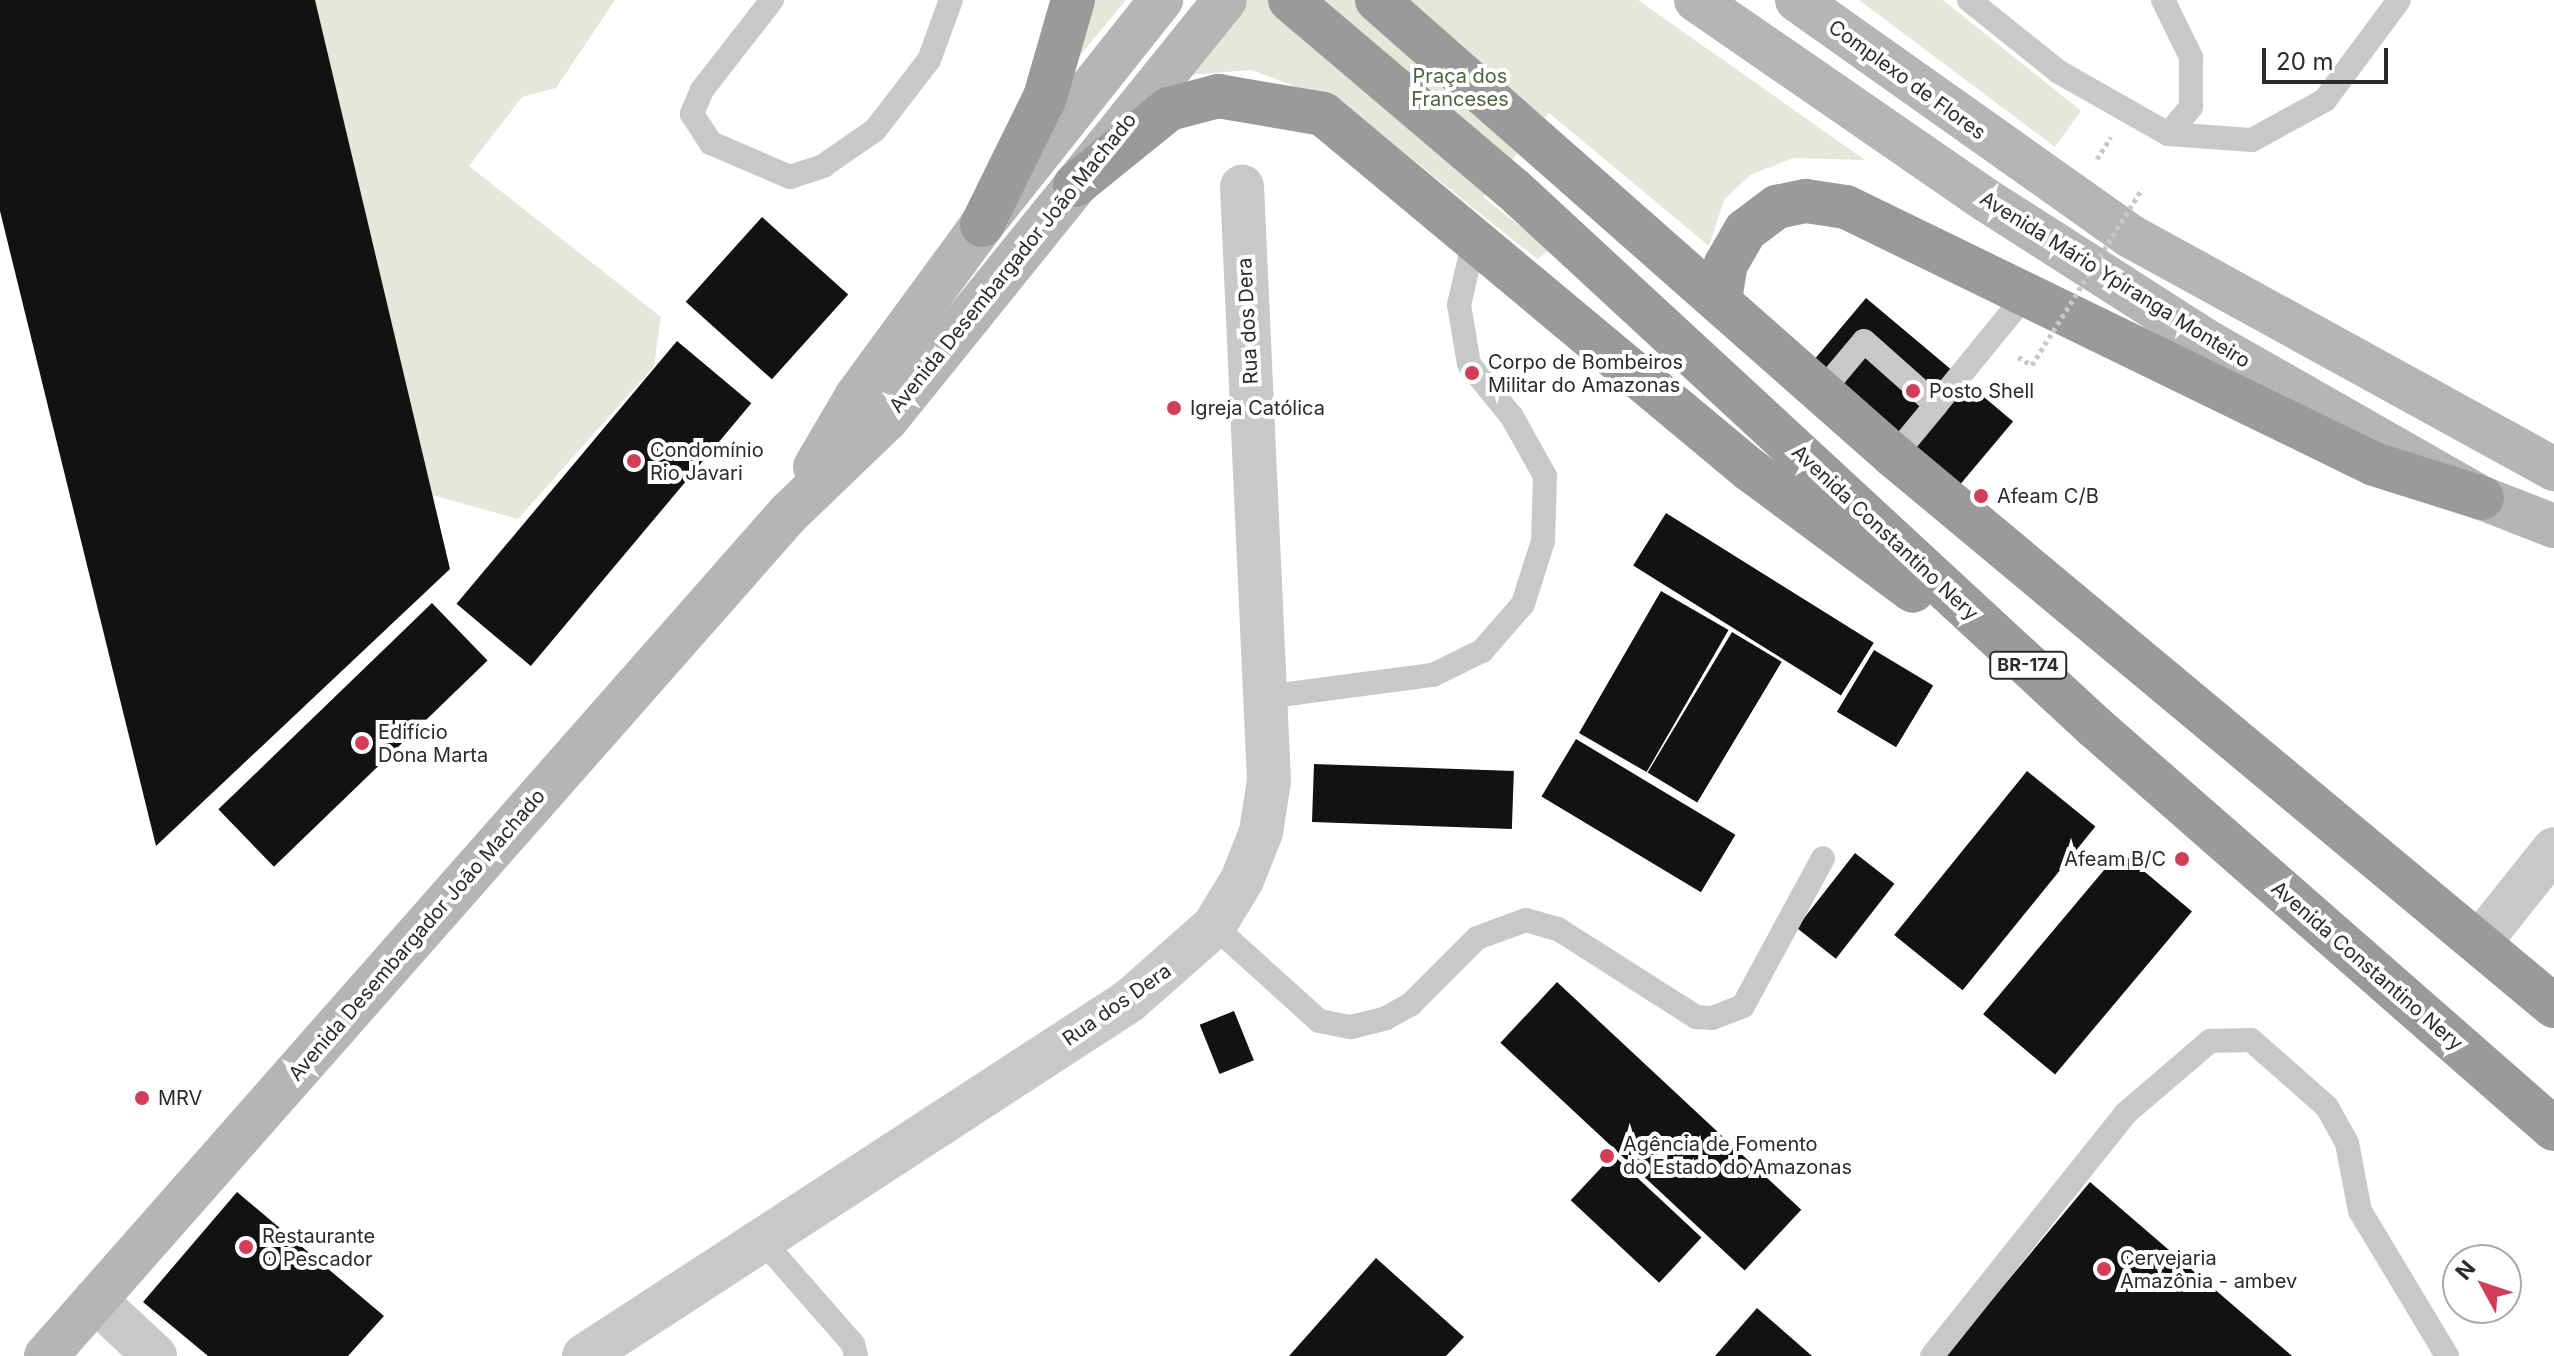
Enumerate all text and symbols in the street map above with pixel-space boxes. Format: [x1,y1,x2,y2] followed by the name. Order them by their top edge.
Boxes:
[1824,15,1990,145] street label: Complexo de Flores
[2266,32,2392,82] scale bar
[2276,47,2334,76] text: 20 m
[1411,64,1509,111] park label: Praça dos Franceses
[884,108,1142,418] street label: Avenida Desembargador João Machado
[1976,187,2254,373] street label: Avenida Mário Ypiranga Monteiro
[1233,257,1263,385] street label: Rua dos Dera
[1488,350,1683,397] place label: Corpo de Bombeiros Militar do Amazonas
[1463,364,1481,382] marker: Corpo de Bombeiros Militar do Amazonas
[1929,379,2034,403] place label: Posto Shell
[1904,382,1922,400] marker: Posto Shell
[1190,396,1325,420] place label: Igreja Católica
[1165,399,1183,417] marker: Igreja Católica
[650,438,764,485] place label: Condomínio Rio Javari
[1787,440,1983,626] street label: Avenida Constantino Nery
[625,452,643,470] marker: Condomínio Rio Javari
[1997,484,2099,508] place label: Afeam C/B
[1972,487,1990,505] marker: Afeam C/B
[1988,651,2068,679] road number: BR-174
[378,720,488,767] place label: Edifício Dona Marta
[353,734,371,752] marker: Edifício Dona Marta
[284,784,550,1086] street label: Avenida Desembargador João Machado
[2064,847,2166,871] place label: Afeam B/C
[2173,850,2191,868] marker: Afeam B/C
[2266,876,2468,1056] street label: Avenida Constantino Nery
[1058,959,1176,1051] street label: Rua dos Dera
[158,1086,202,1110] place label: MRV
[133,1089,151,1107] marker: MRV
[1623,1132,1852,1179] place label: Agência de Fomento do Estado do Amazonas
[1598,1147,1616,1165] marker: Agência de Fomento do Estado do Amazonas
[262,1224,375,1271] place label: Restaurante O Pescador
[237,1238,255,1256] marker: Restaurante O Pescador
[2442,1244,2522,1324] north arrow
[2120,1246,2297,1293] place label: Cervejaria Amazônia - ambev
[2450,1255,2480,1285] text: N
[2095,1260,2113,1278] marker: Cervejaria Amazônia - ambev

